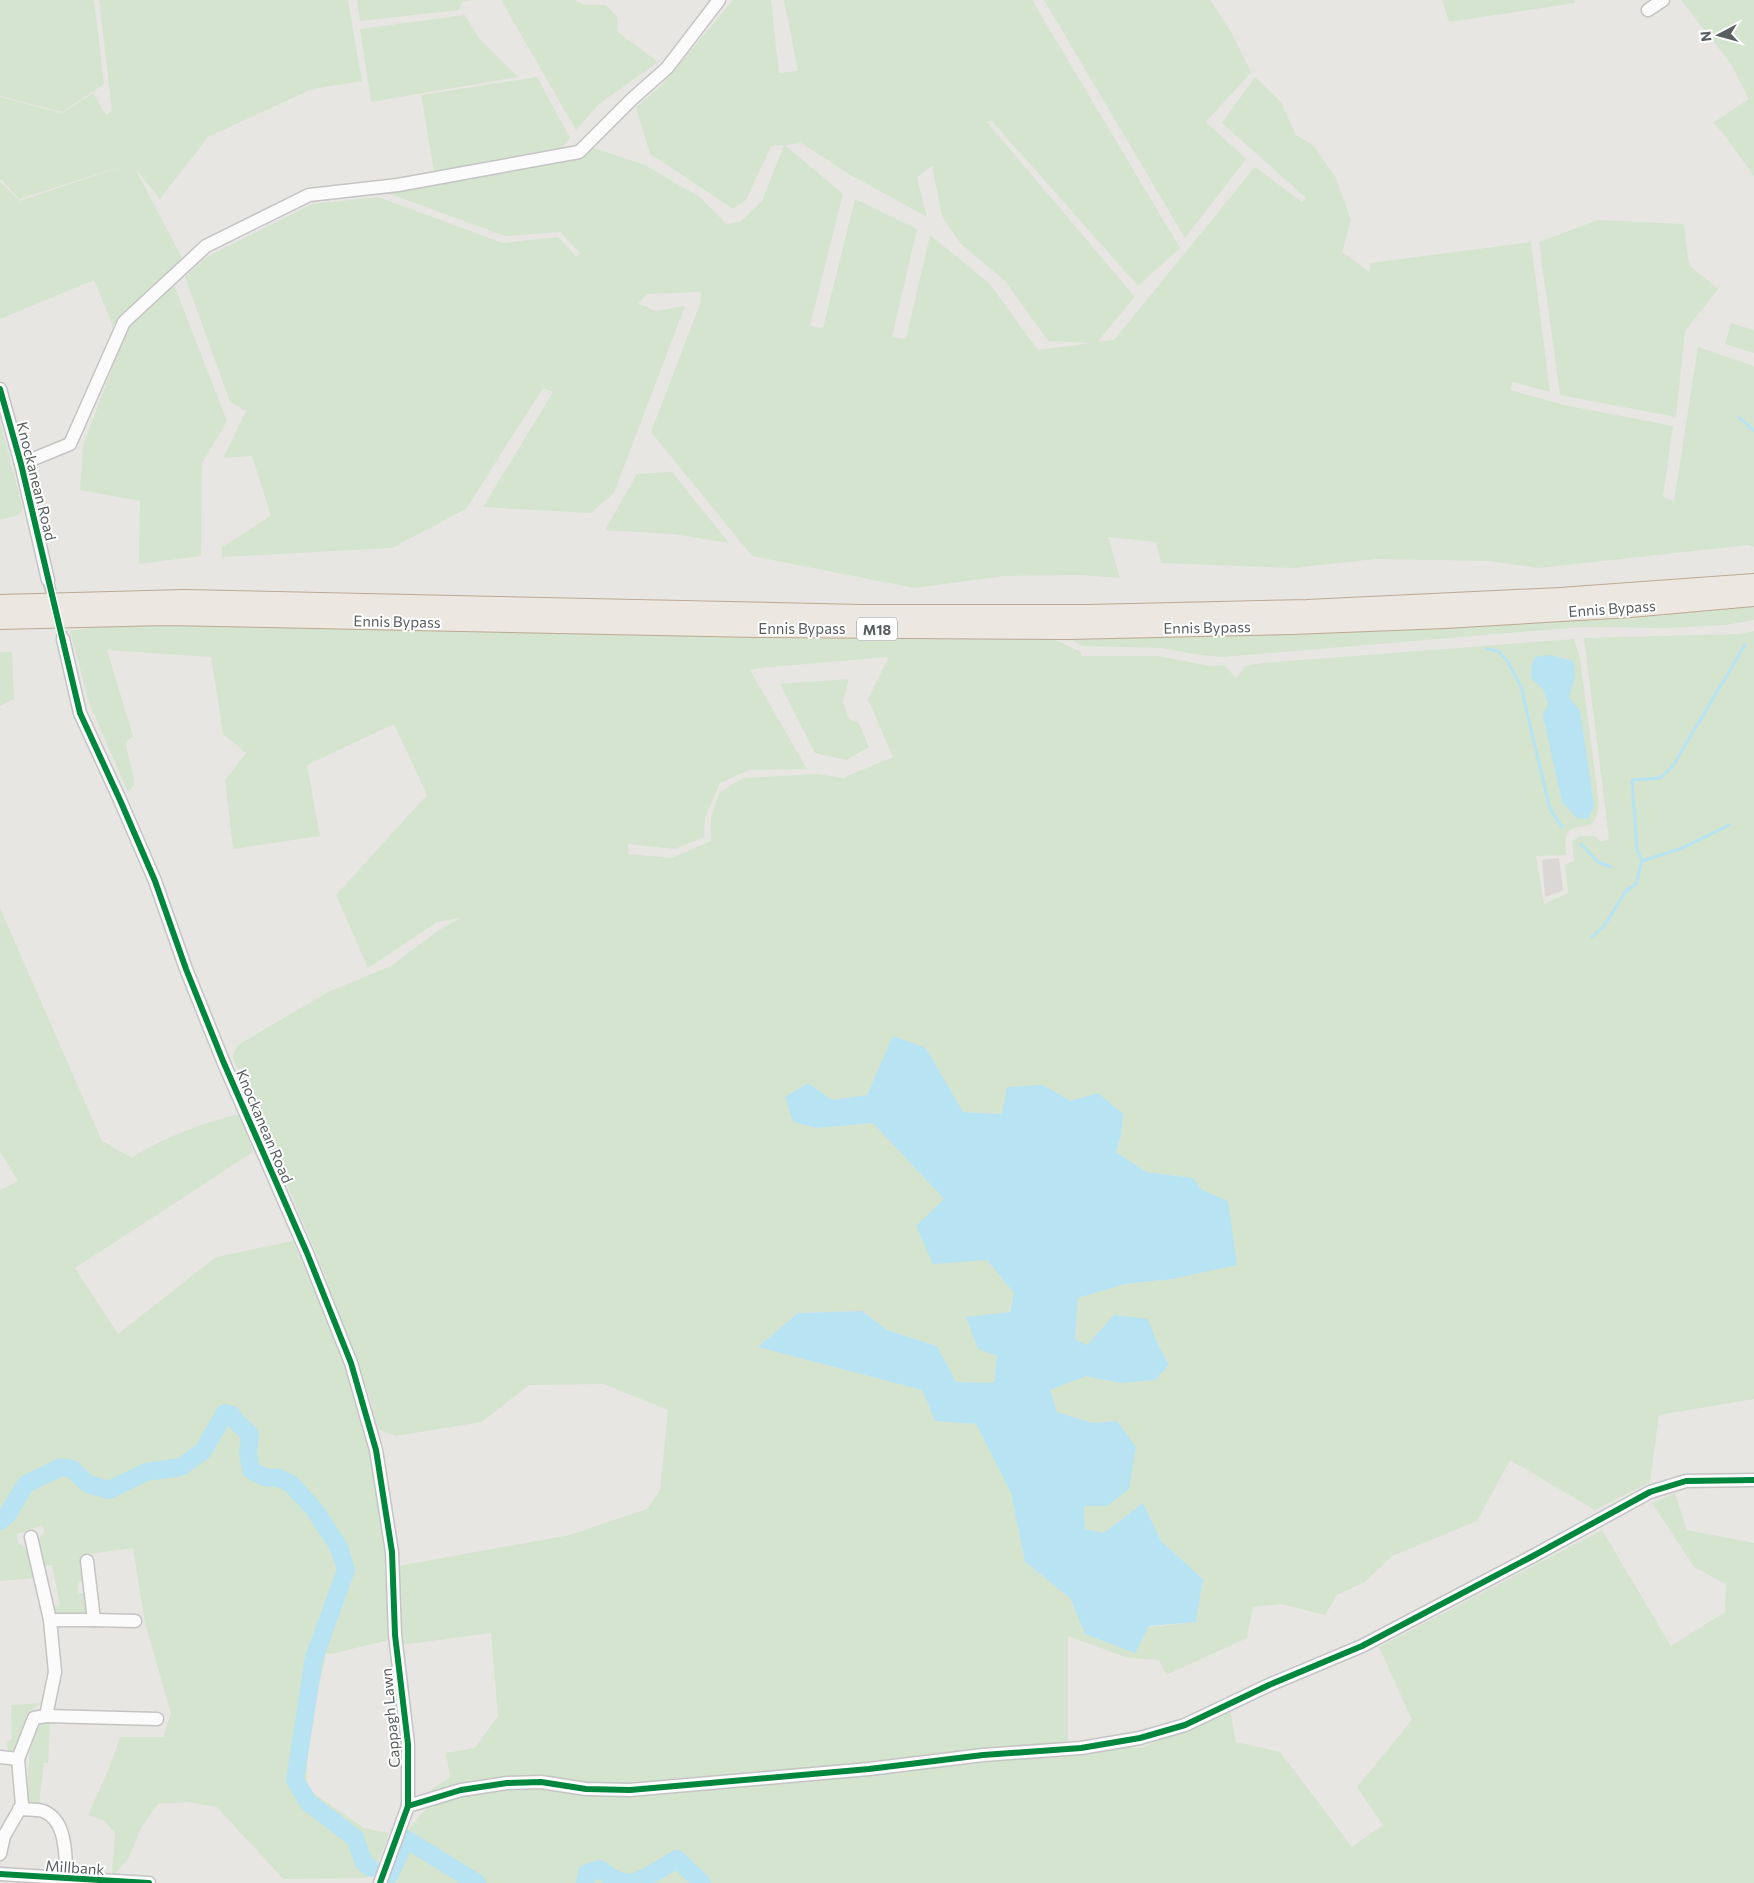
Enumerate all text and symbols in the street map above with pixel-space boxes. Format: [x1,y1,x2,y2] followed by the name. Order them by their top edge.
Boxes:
[1694,10,1744,60] north arrow
[1697,30,1715,43] text: N
[14,420,60,542] street label: Knockanean Road
[1568,596,1656,620] street label: Ennis Bypass
[353,611,441,631] street label: Ennis Bypass
[1163,617,1251,637] street label: Ennis Bypass
[857,618,897,640] road number: M18
[758,619,846,637] street label: Ennis Bypass
[233,1066,297,1186] street label: Knockanean Road
[377,1667,403,1769] street label: Cappagh Lawn
[45,1856,105,1878] street label: Millbank

